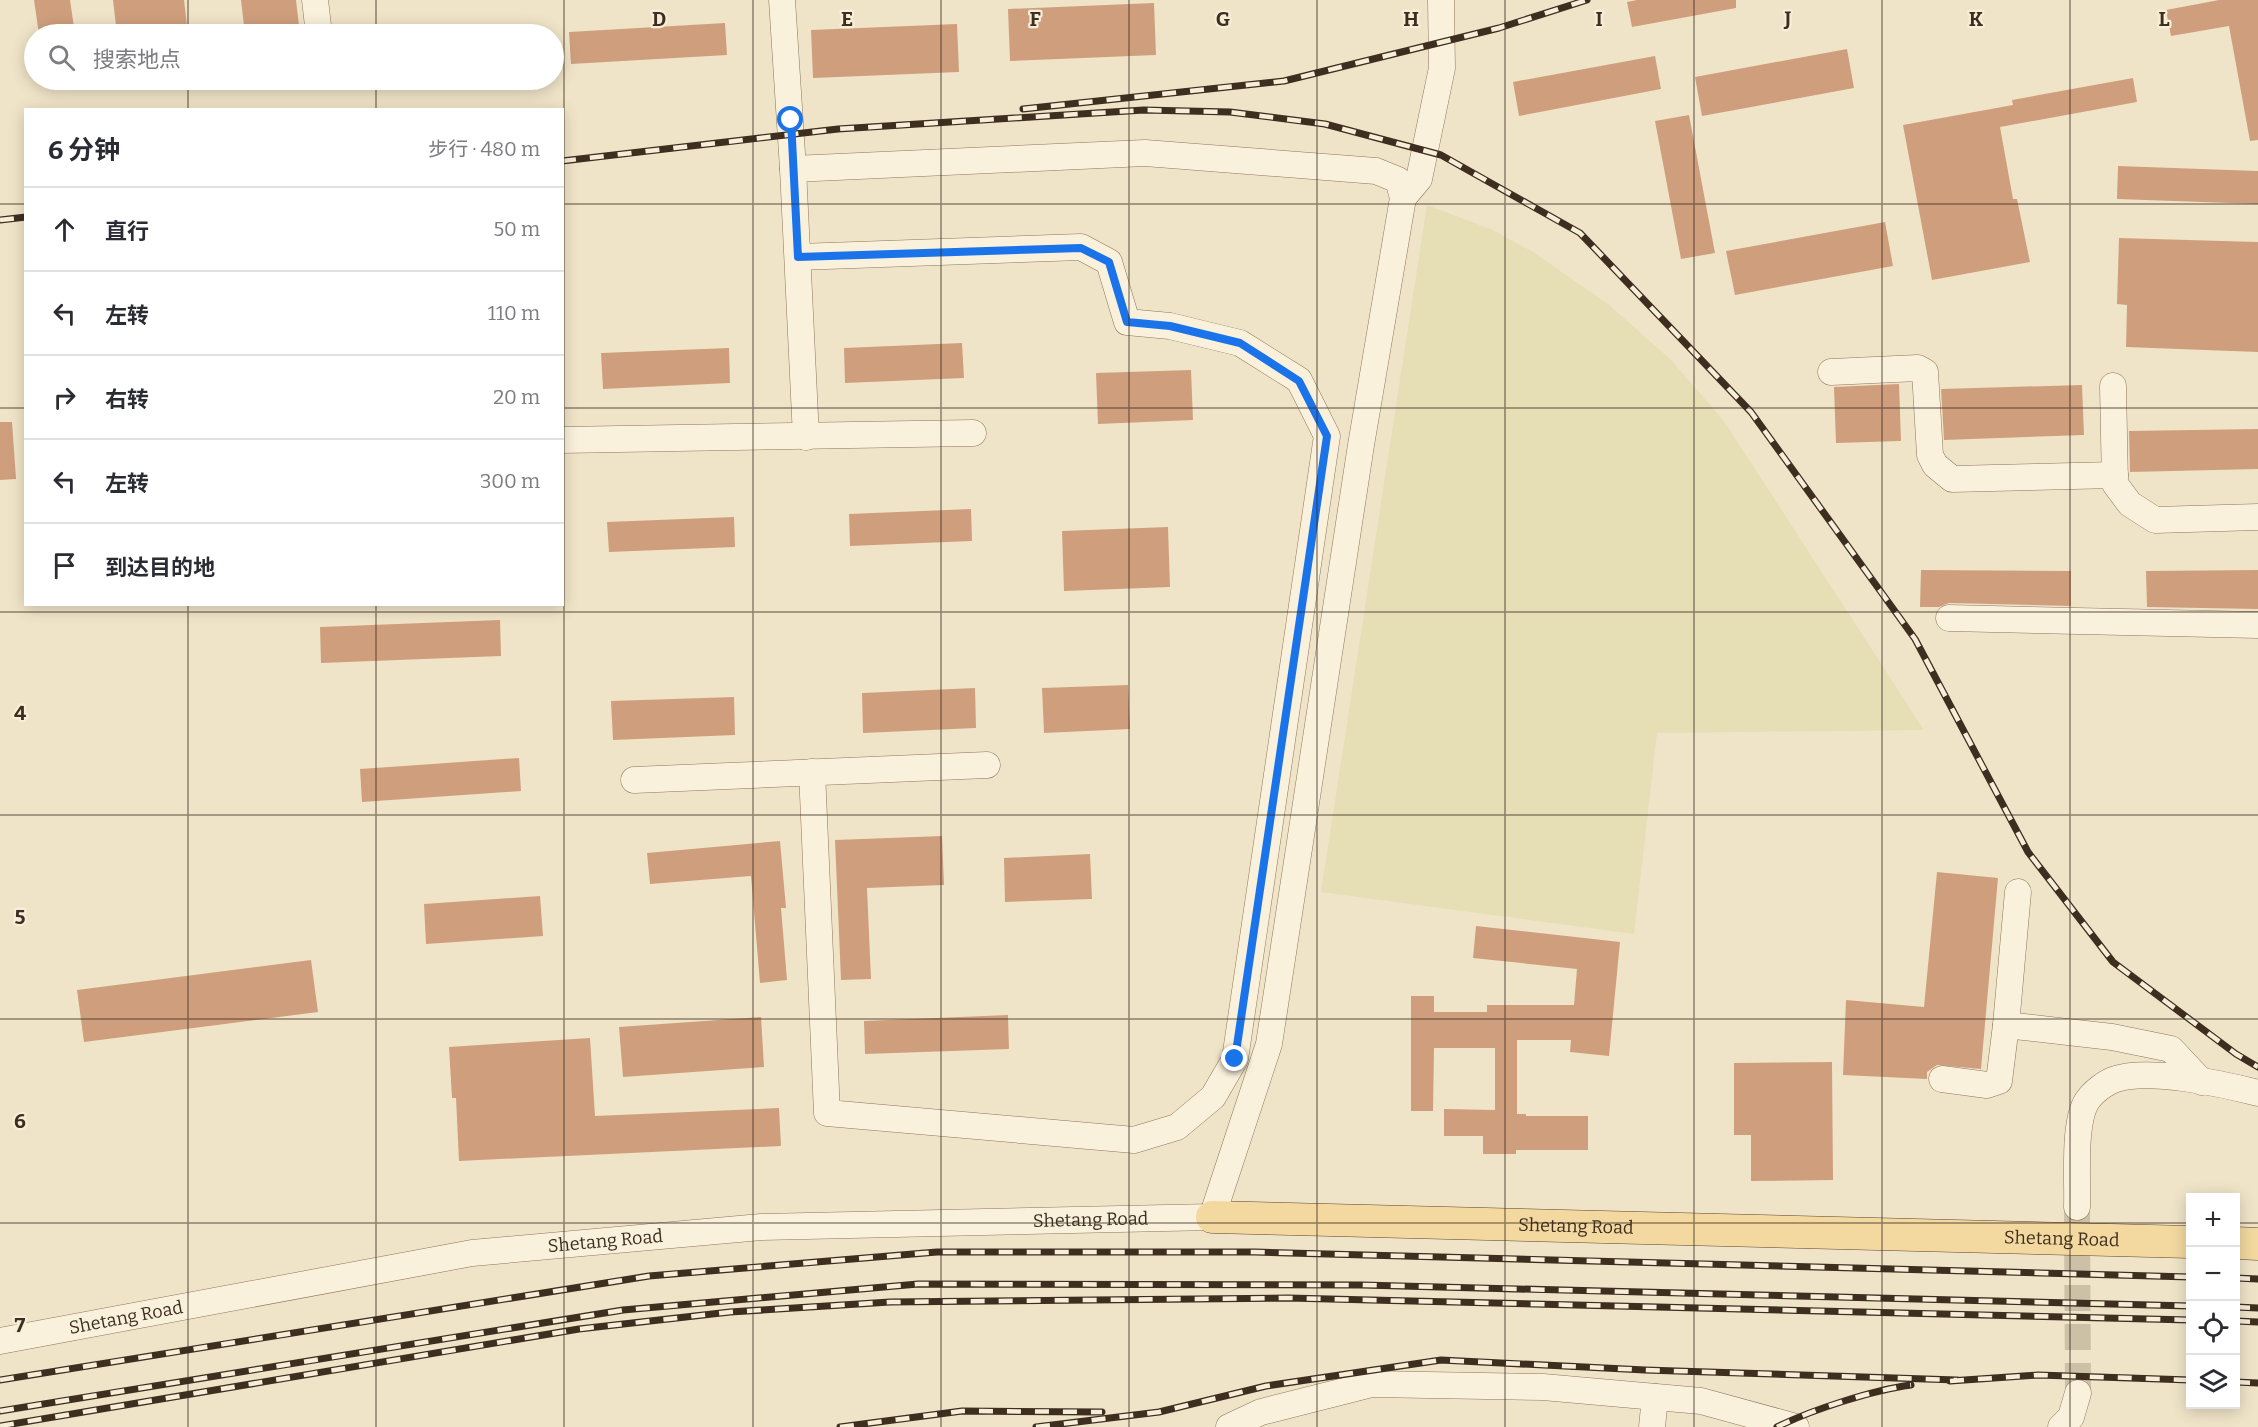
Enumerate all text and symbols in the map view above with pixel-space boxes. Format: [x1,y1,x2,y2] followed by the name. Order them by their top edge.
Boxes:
[652,7,666,31] text: D
[841,7,853,31] text: E
[1029,7,1041,31] text: F
[1216,7,1230,31] text: G
[1403,7,1419,31] text: H
[1595,7,1603,31] text: I
[1784,7,1792,31] text: J
[1969,7,1984,31] text: K
[2158,7,2170,31] text: L
[24,24,564,90] search box
[45,41,78,74] icon: search
[93,46,181,73] text: 搜索地点
[777,106,803,132] route start
[48,135,120,166] text: 6 分钟
[428,137,540,161] text: 步行 · 480 m
[48,213,81,246] icon: ahead
[493,217,540,241] text: 50 m
[105,218,149,245] text: 直行
[48,297,81,330] icon: left
[488,301,540,325] text: 110 m
[105,302,149,329] text: 左转
[48,381,81,414] icon: right
[493,385,540,409] text: 20 m
[105,386,149,413] text: 右转
[48,465,81,498] icon: left
[480,469,540,493] text: 300 m
[105,470,149,497] text: 左转
[48,549,81,582] icon: arrive
[105,554,215,581] text: 到达目的地
[14,701,26,725] text: 4
[15,905,26,929] text: 5
[1221,1045,1247,1071] route end
[14,1109,26,1133] text: 6
[2186,1193,2240,1409] map controls
[2186,1193,2240,1247] button: +
[1033,1207,1149,1232] street label: Shetang Road
[1518,1214,1634,1239] street label: Shetang Road
[547,1225,664,1257] street label: Shetang Road
[2004,1226,2120,1251] street label: Shetang Road
[2186,1247,2240,1301] button: −
[67,1296,185,1339] street label: Shetang Road
[2186,1301,2240,1355] button: locate
[15,1313,26,1337] text: 7
[2186,1355,2240,1409] button: layers

